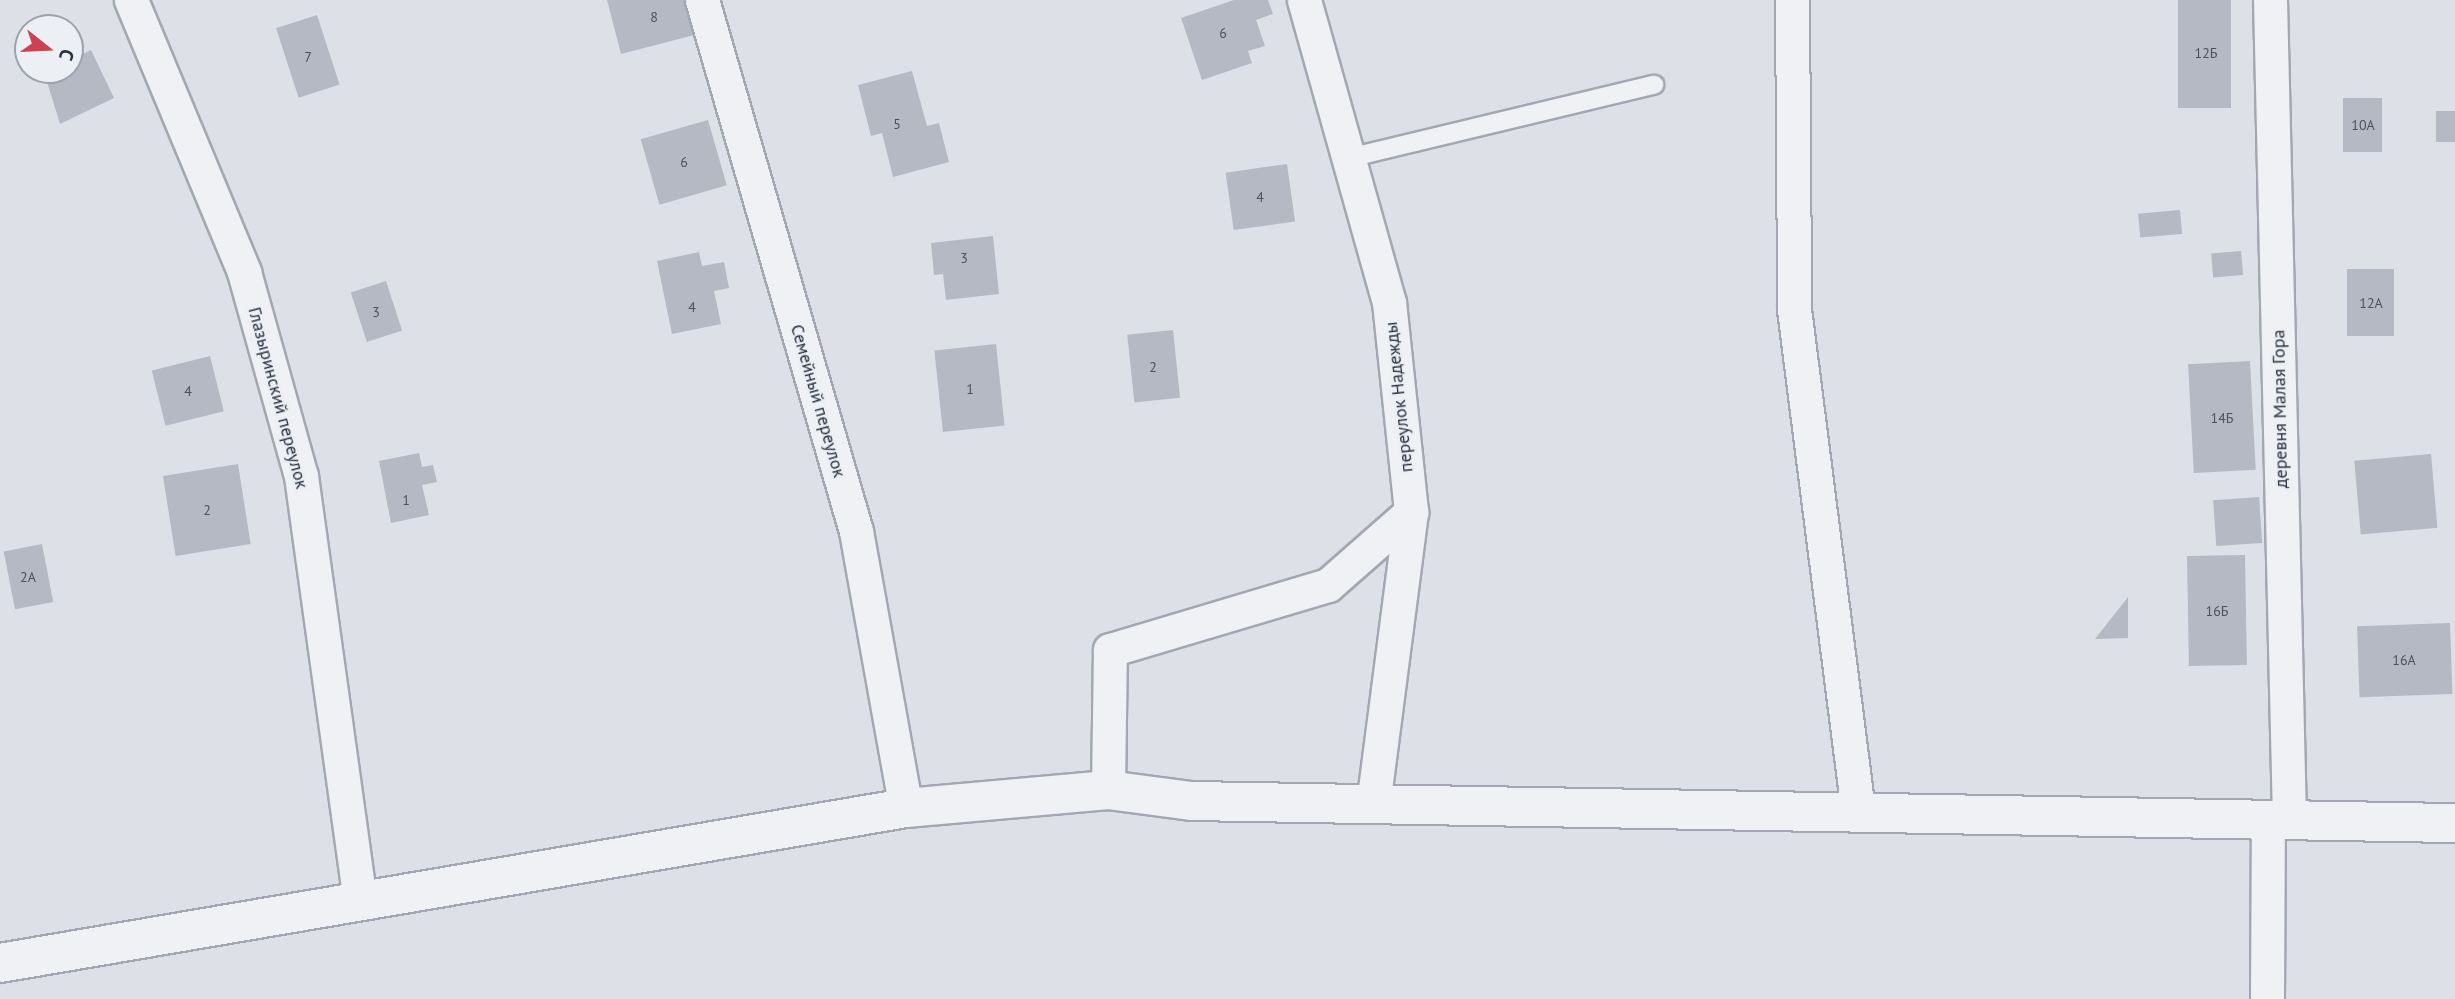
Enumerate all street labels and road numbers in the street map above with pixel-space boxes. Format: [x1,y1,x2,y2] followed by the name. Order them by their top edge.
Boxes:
[243,305,313,491] street label: Глазыринский переулок
[1380,321,1418,473] street label: переулок Надежды
[786,322,850,480] street label: Семейный переулок
[2268,330,2292,488] street label: деревня Малая Гора

